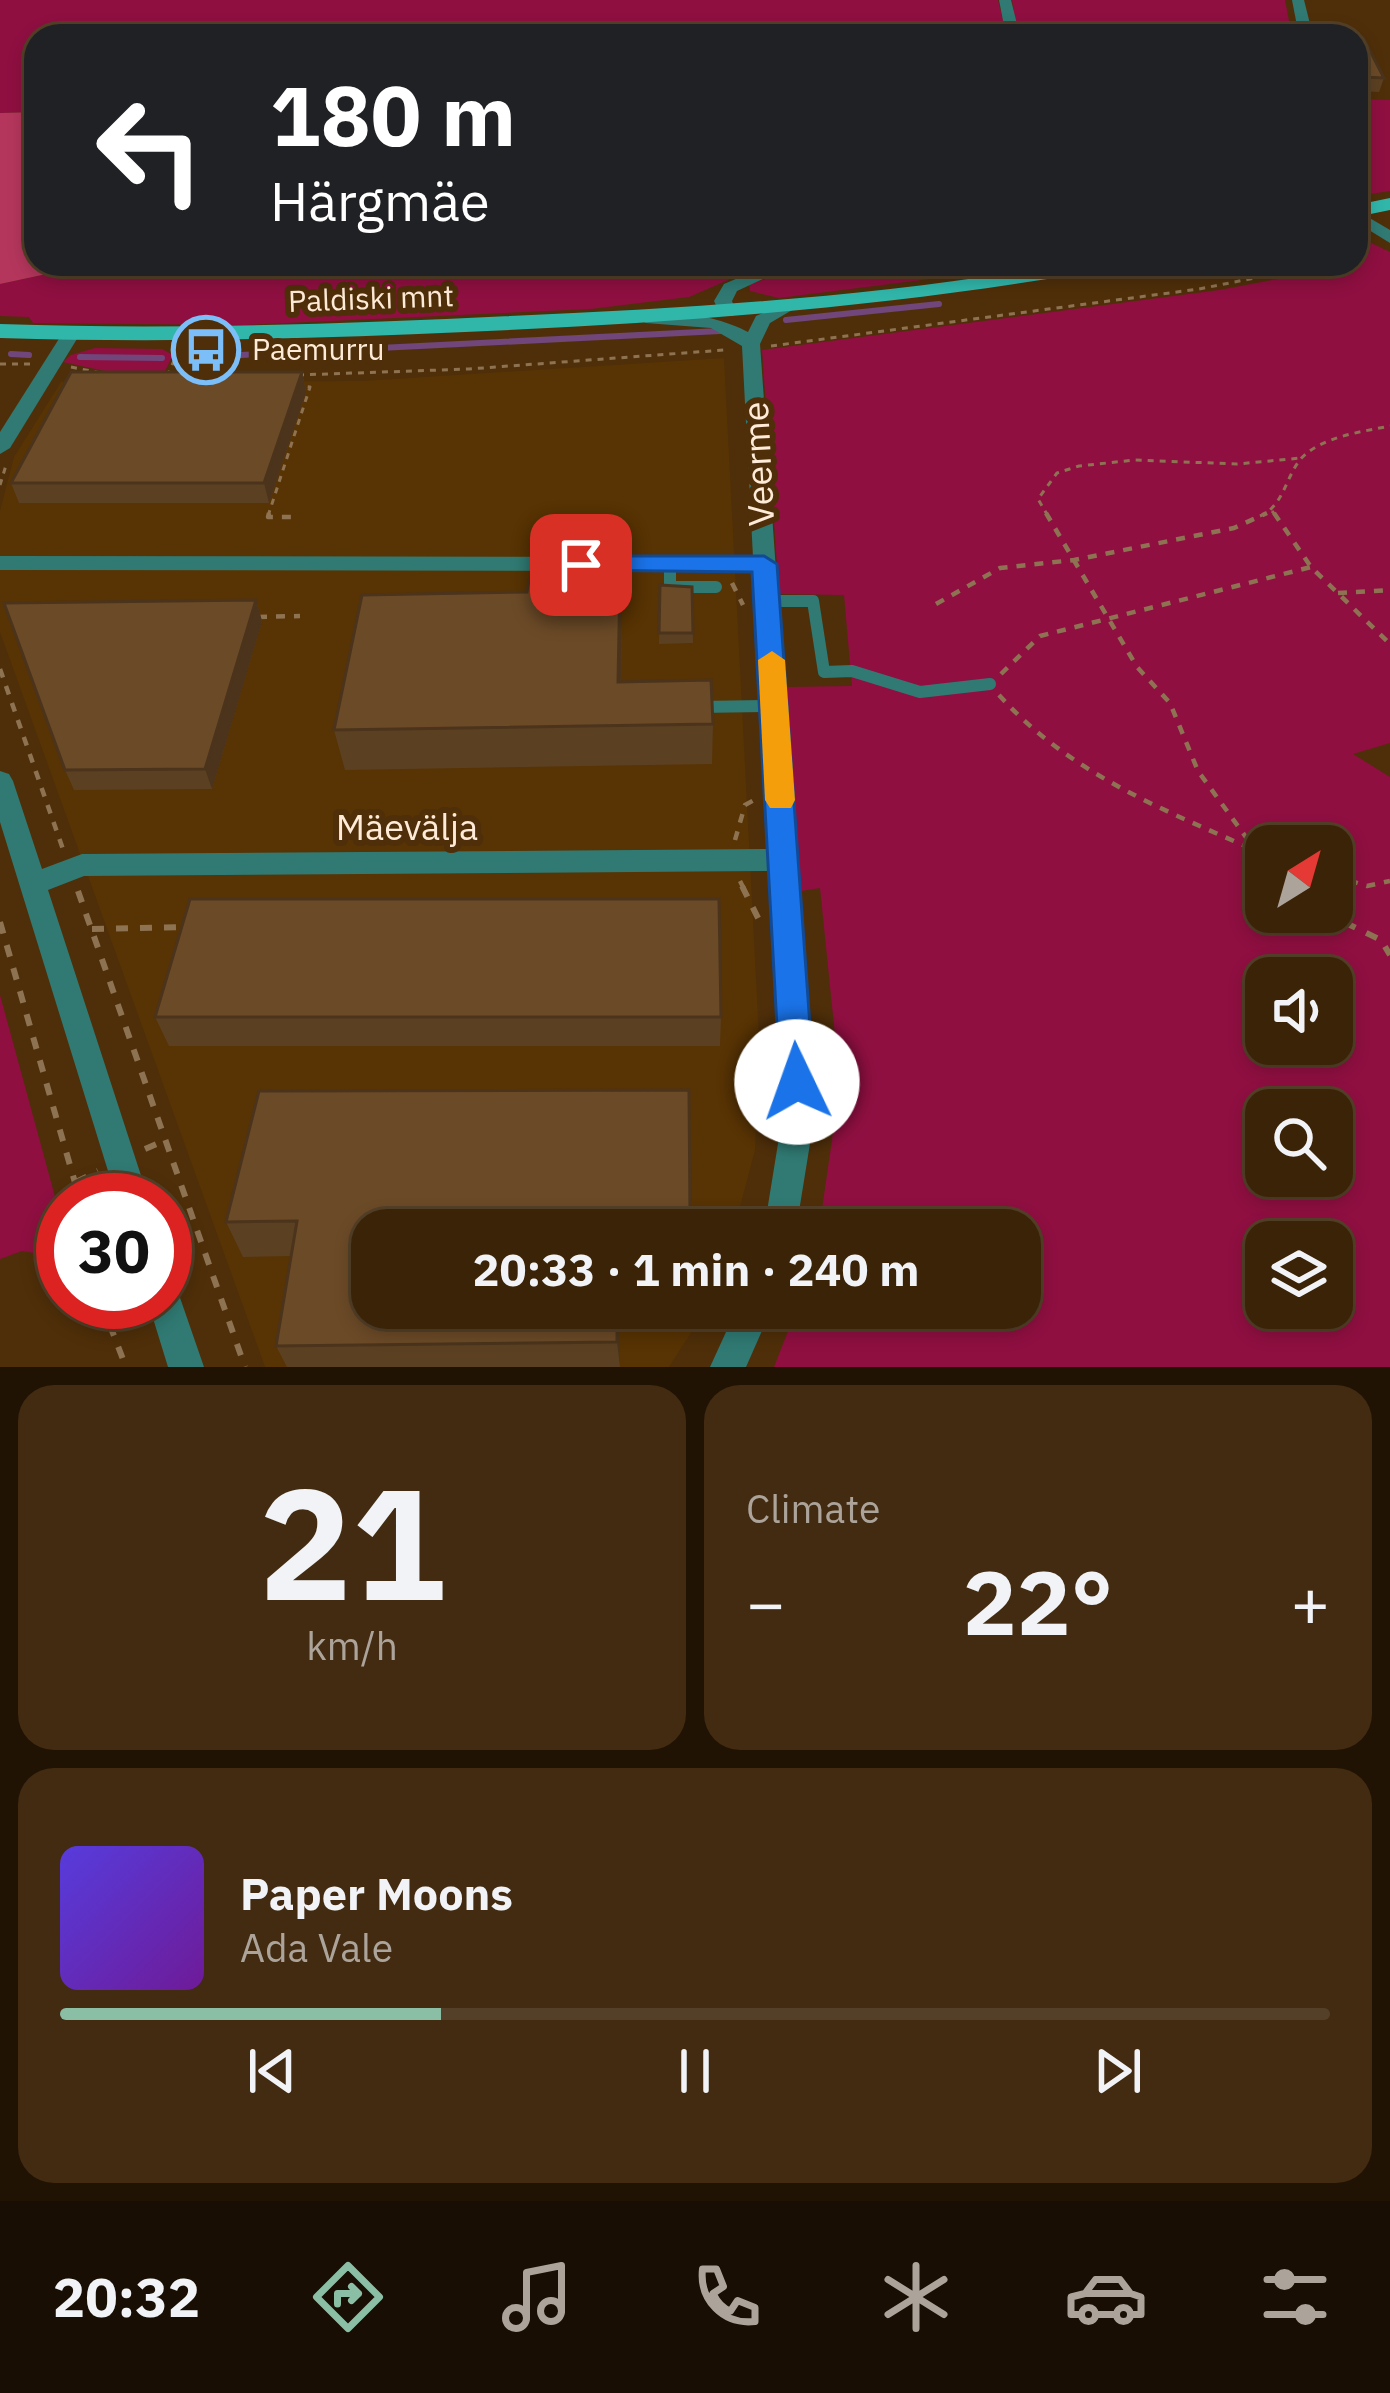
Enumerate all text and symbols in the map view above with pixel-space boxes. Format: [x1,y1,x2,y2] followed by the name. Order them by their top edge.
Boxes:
[270,60,516,169] text: 180 m
[72,72,228,228] icon: left
[270,166,490,236] text: Härgmäe
[287,275,454,320] street label: Paldiski mnt
[171,315,241,385] bus stop icon: Paemurru
[252,329,385,368] place label: Paemurru
[731,400,784,528] street label: Veerme
[530,514,632,616] pin
[548,532,614,598] icon: arrive
[336,803,478,850] street label: Mäevälja
[1245,825,1353,933] north arrow
[1245,825,1353,1329] map controls
[1245,957,1353,1065] button: sound
[734,1019,860,1145] position arrow
[1245,1089,1353,1197] button: search
[36,1173,192,1329] speed limit sign: 30
[1245,1221,1353,1329] button: layers
[473,1240,919,1298] text: 20:33 · 1 min · 240 m
[258,1440,446,1643] text: 21
[746,1483,880,1534] text: Climate
[963,1543,1113,1660] text: 22°
[746,1559,786,1645] text: −
[1290,1559,1330,1645] text: +
[306,1620,398,1671] text: km/h
[240,1864,513,1922] text: Paper Moons
[240,1922,393,1973] text: Ada Vale
[239,2038,305,2104] icon: previous
[662,2038,728,2104] icon: pause
[1085,2038,1151,2104] icon: next
[306,2255,390,2339] icon: directions
[495,2255,579,2339] icon: music
[685,2255,769,2339] icon: phone
[874,2255,958,2339] icon: climate
[1064,2255,1148,2339] icon: car
[1253,2255,1337,2339] icon: filters
[53,2262,200,2332] text: 20:32

